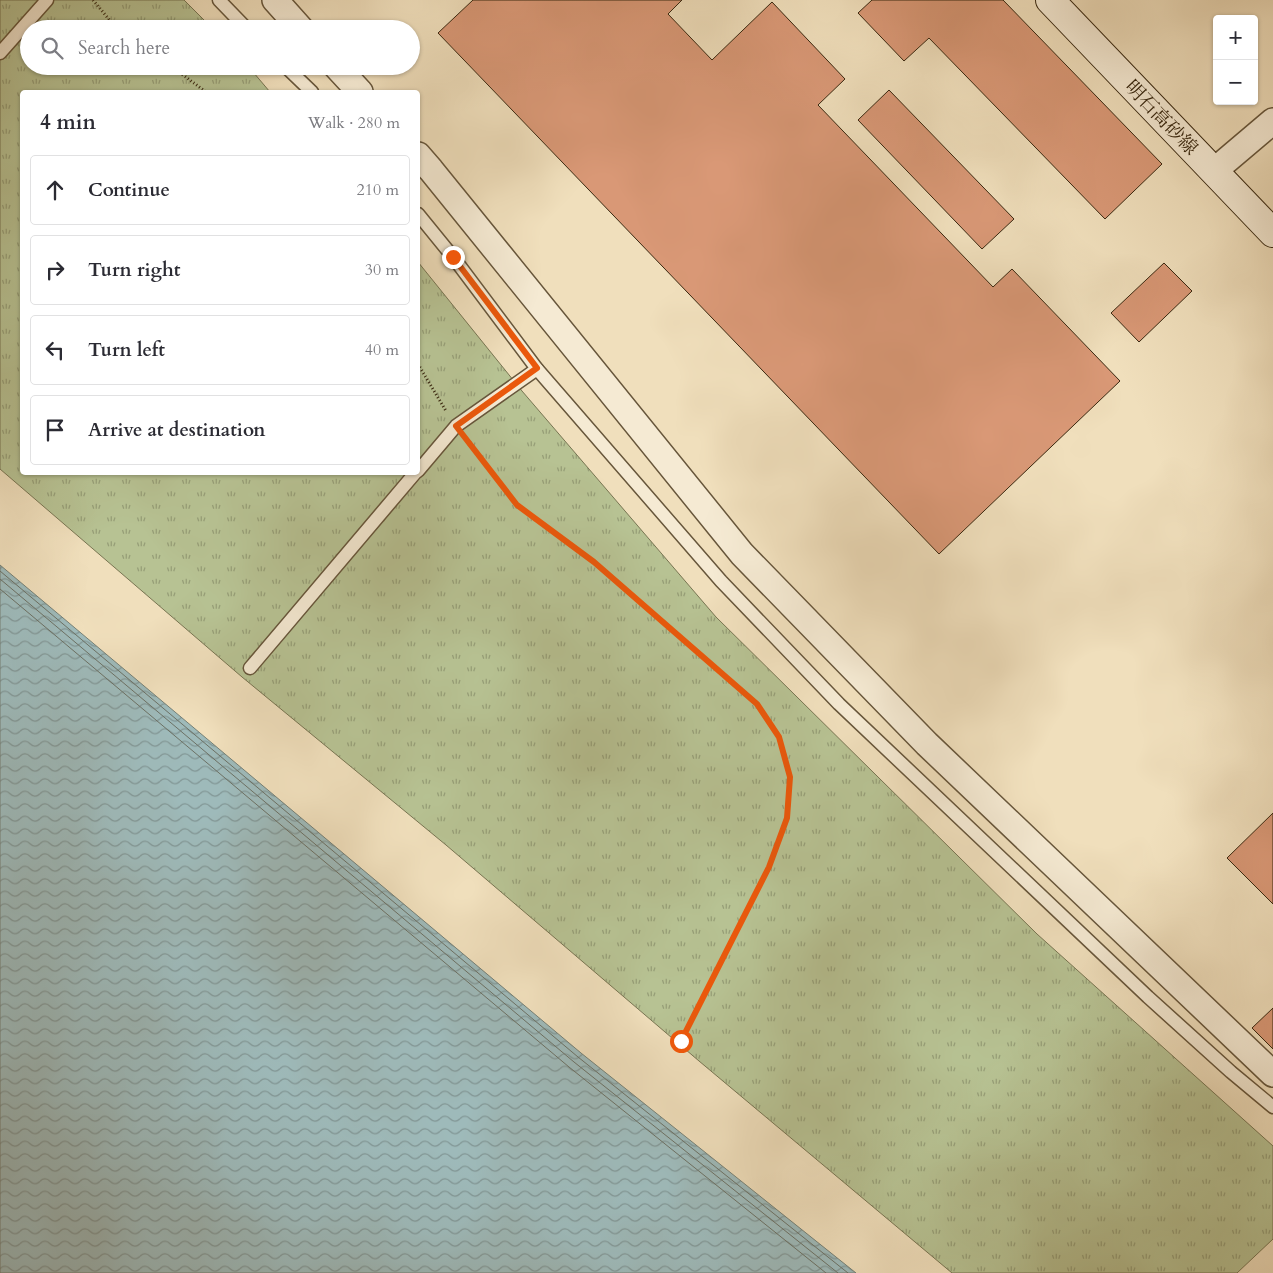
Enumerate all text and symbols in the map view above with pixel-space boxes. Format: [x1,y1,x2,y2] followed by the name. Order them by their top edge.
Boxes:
[1213,15,1258,105] map controls
[1213,15,1258,60] button: +
[20,20,420,75] search box
[38,34,66,62] icon: search
[78,35,170,61] text: Search here
[1213,60,1258,105] button: −
[1119,74,1204,161] street label: 明石高砂線
[40,108,96,137] text: 4 min
[308,112,400,134] text: Walk · 280 m
[41,176,69,204] icon: ahead
[88,177,170,203] text: Continue
[357,179,399,201] text: 210 m
[442,246,465,269] route end
[41,256,69,284] icon: right
[88,257,180,283] text: Turn right
[365,259,399,281] text: 30 m
[41,336,69,364] icon: left
[88,337,165,363] text: Turn left
[365,339,399,361] text: 40 m
[41,416,69,444] icon: arrive
[88,417,265,443] text: Arrive at destination
[670,1030,693,1053] route start

